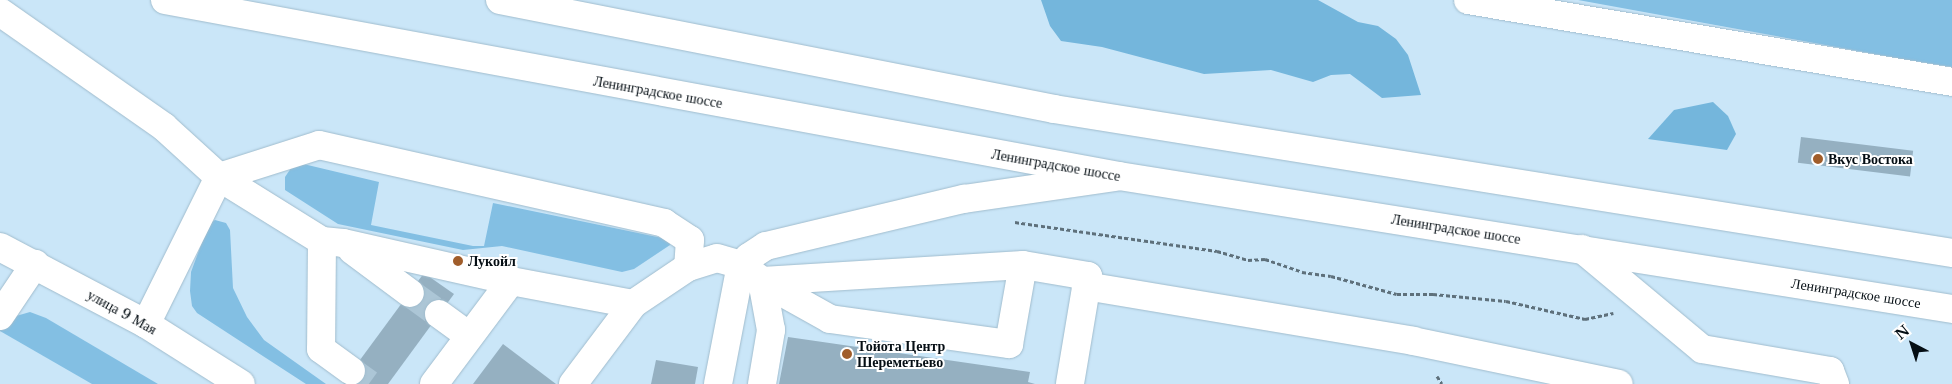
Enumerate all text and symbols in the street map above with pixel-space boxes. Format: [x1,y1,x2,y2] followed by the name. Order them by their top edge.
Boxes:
[592,72,724,112] street label: Ленинградское шоссе
[990,145,1122,185] street label: Ленинградское шоссе
[1828,151,1913,167] place label: Вкус Востока
[1812,153,1824,165] marker: Вкус Востока
[1390,210,1522,248] street label: Ленинградское шоссе
[468,253,516,269] place label: Лукойл
[452,255,464,267] marker: Лукойл
[1790,274,1922,312] street label: Ленинградское шоссе
[84,286,160,338] street label: улица 9 Мая
[1887,319,1937,369] north arrow
[1892,321,1913,344] text: N
[857,338,945,371] place label: Тойота Центр Шереметьево
[841,348,853,360] marker: Тойота Центр Шереметьево

